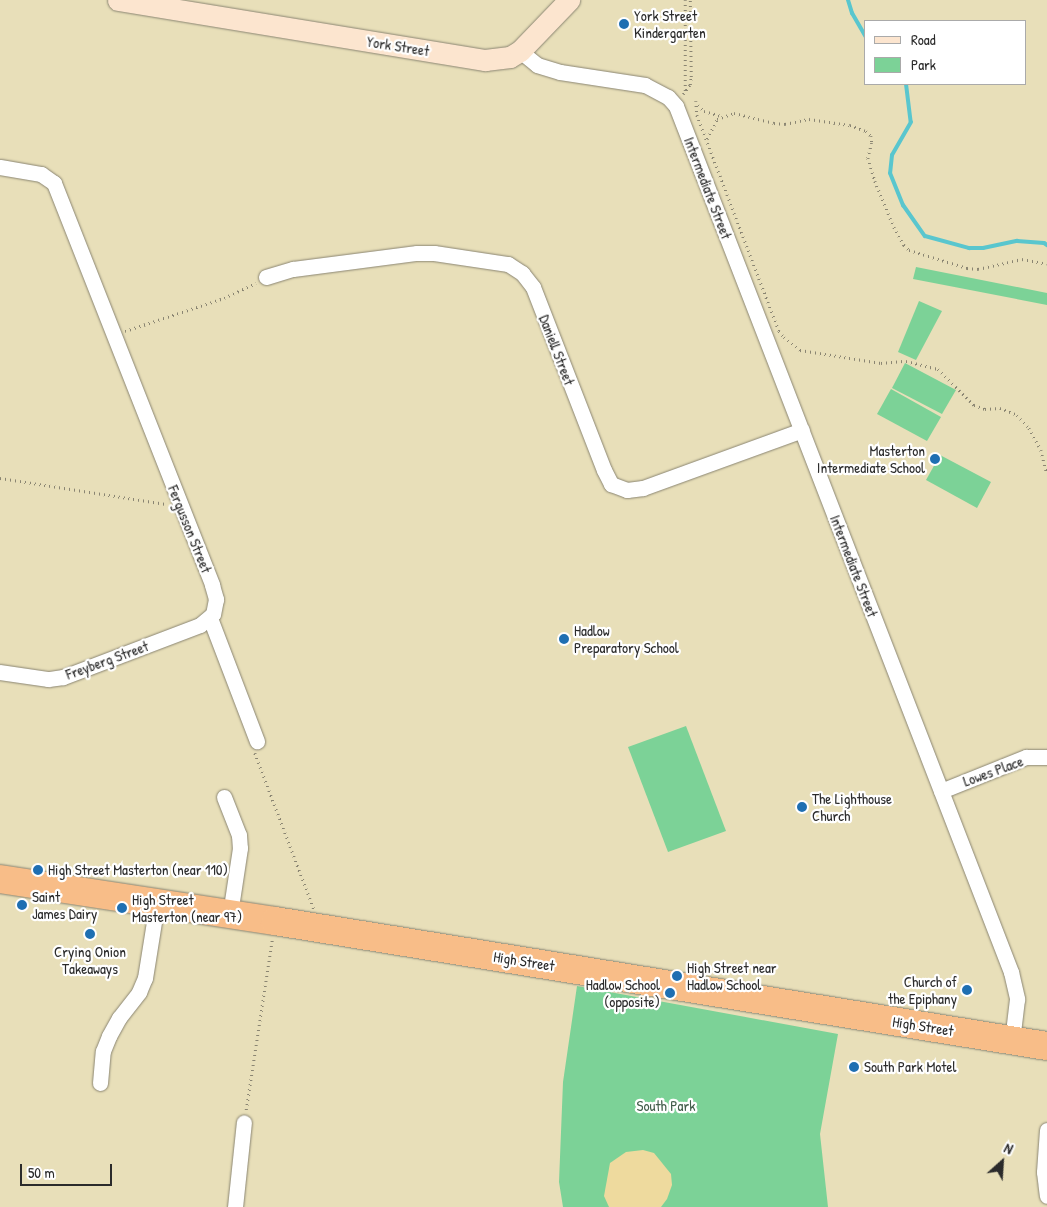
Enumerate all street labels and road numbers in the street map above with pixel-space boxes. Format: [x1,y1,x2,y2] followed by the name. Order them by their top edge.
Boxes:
[365,32,431,60] street label: York Street
[680,134,736,242] street label: Intermediate Street
[535,312,579,388] street label: Daniell Street
[164,483,216,575] street label: Fergusson Street
[826,512,882,620] street label: Intermediate Street
[63,637,151,683] street label: Freyberg Street
[960,752,1026,790] street label: Lowes Place
[492,947,556,975] street label: High Street
[891,1012,955,1040] street label: High Street

